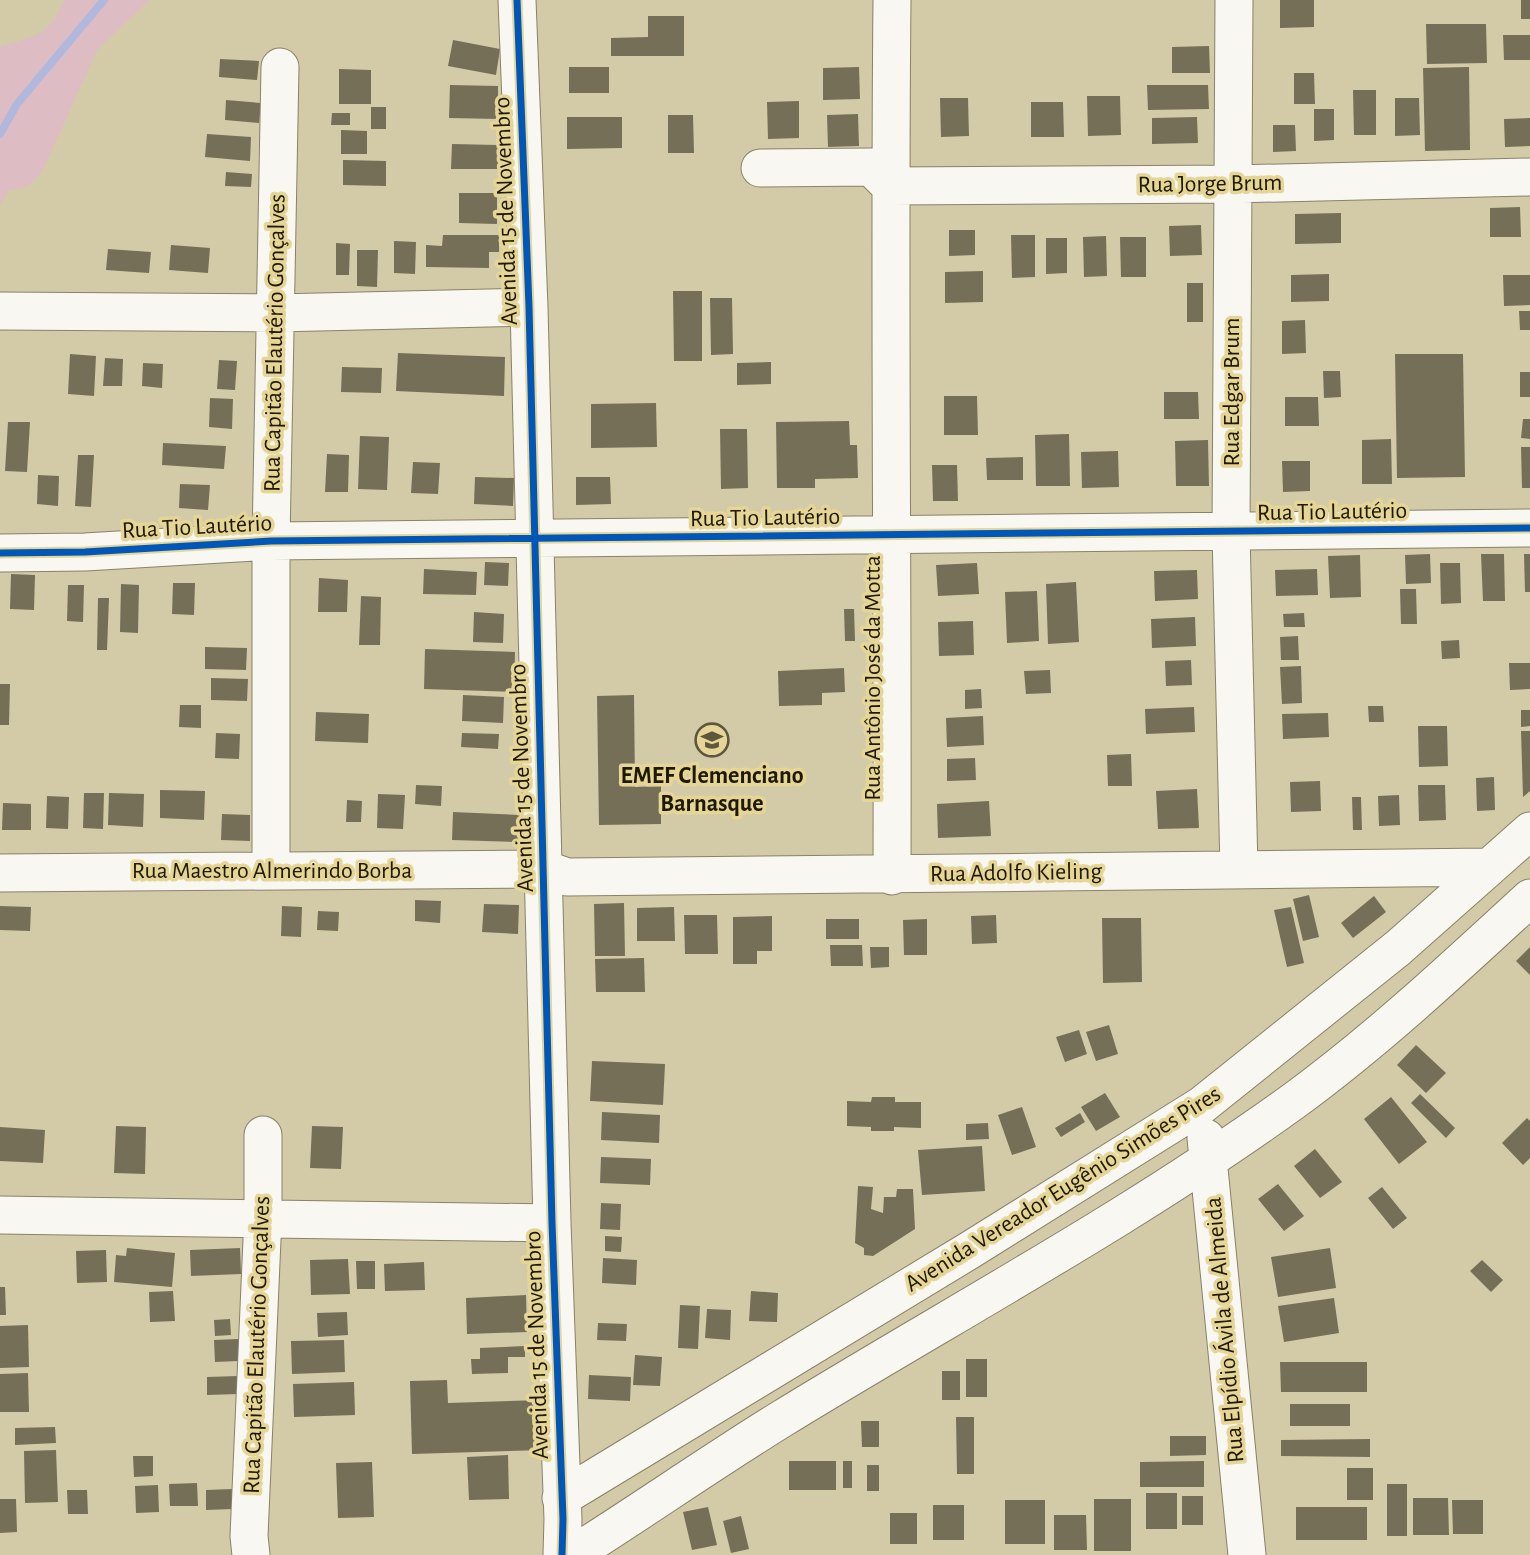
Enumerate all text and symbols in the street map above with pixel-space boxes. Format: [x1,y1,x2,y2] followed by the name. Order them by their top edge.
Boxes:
[490,96,522,326] street label: Avenida 15 de Novembro
[1137,171,1283,197] street label: Rua Jorge Brum
[260,194,290,492] street label: Rua Capitão Elautério Gonçalves
[1220,317,1244,467] street label: Rua Edgar Brum
[1257,499,1407,525] street label: Rua Tio Lautério
[690,505,840,531] street label: Rua Tio Lautério
[121,511,273,543] street label: Rua Tio Lautério
[861,555,885,801] street label: Rua Antônio José da Motta
[506,663,538,893] street label: Avenida 15 de Novembro
[693,721,731,759] school or university icon: EMEF Clemenciano Barnasque
[620,764,804,816] place label: EMEF Clemenciano Barnasque
[132,859,412,883] street label: Rua Maestro Almerindo Borba
[930,859,1103,887] street label: Rua Adolfo Kieling
[901,1082,1225,1296] street label: Avenida Vereador Eugênio Simões Pires
[240,1196,274,1494] street label: Rua Capitão Elautério Gonçalves
[1199,1196,1249,1464] street label: Rua Elpídio Ávila de Almeida
[521,1230,553,1460] street label: Avenida 15 de Novembro

